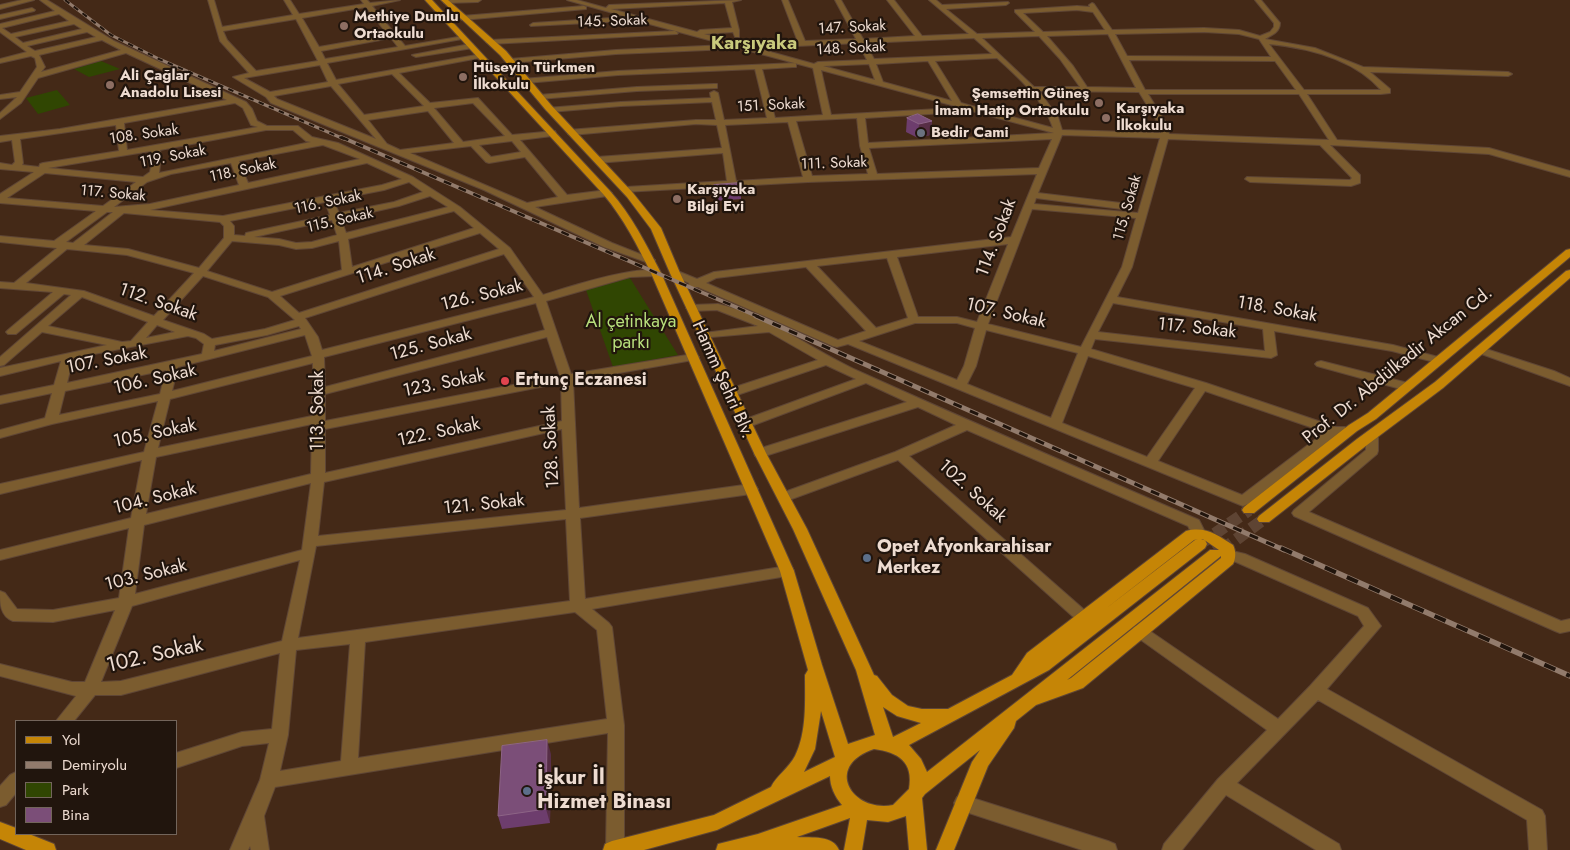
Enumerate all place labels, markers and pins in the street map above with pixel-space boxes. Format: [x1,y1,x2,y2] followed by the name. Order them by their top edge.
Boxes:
[354,8,459,43] place label: Methiye Dumlu Ortaokulu
[338,20,350,32] marker: Methiye Dumlu Ortaokulu
[473,59,595,94] place label: Hüseyin Türkmen İlkokulu
[120,67,221,102] place label: Ali Çağlar Anadolu Lisesi
[457,71,469,83] marker: Hüseyin Türkmen İlkokulu
[104,79,116,91] marker: Ali Çağlar Anadolu Lisesi
[934,85,1089,120] place label: Şemsettin Güneş İmam Hatip Ortaokulu
[1093,97,1105,109] marker: Şemsettin Güneş İmam Hatip Ortaokulu
[1116,100,1184,135] place label: Karşıyaka İlkokulu
[1100,112,1112,124] marker: Karşıyaka İlkokulu
[931,124,1009,142] place label: Bedir Cami
[915,127,927,139] marker: Bedir Cami
[687,181,755,216] place label: Karşıyaka Bilgi Evi
[671,193,683,205] marker: Karşıyaka Bilgi Evi
[515,370,647,392] place label: Ertunç Eczanesi
[499,375,511,387] marker: Ertunç Eczanesi
[877,537,1052,580] place label: Opet Afyonkarahisar Merkez
[861,552,873,564] marker: Opet Afyonkarahisar Merkez
[537,766,671,816] place label: İşkur İl Hizmet Binası
[521,785,533,797] marker: İşkur İl Hizmet Binası

